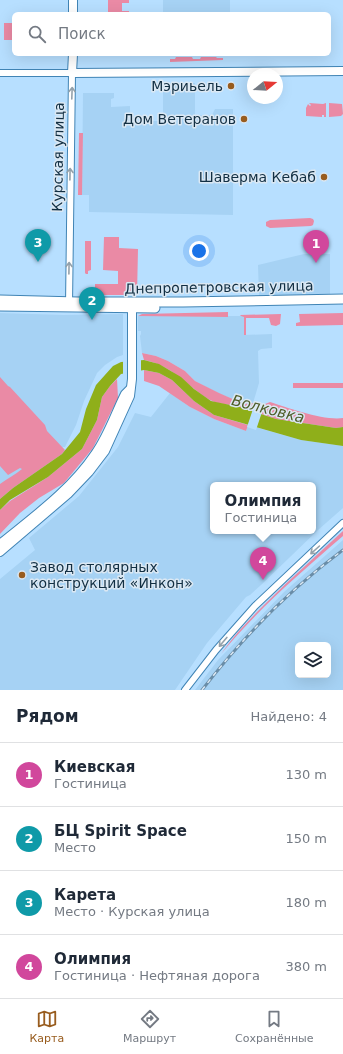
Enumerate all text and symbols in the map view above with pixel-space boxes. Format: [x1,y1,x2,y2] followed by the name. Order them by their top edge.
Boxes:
[12,12,331,56] search box
[26,23,48,45] icon: search
[58,25,106,43] text: Поиск
[247,68,283,104] north arrow
[151,78,223,94] place label: Мэриьель
[226,81,236,91] marker: Мэриьель
[68,87,76,100] one-way arrow
[49,102,67,212] street label: Курская улица
[123,111,236,127] place label: Дом Ветеранов
[239,114,249,124] marker: Дом Ветеранов
[67,168,74,181] one-way arrow
[199,169,316,185] place label: Шаверма Кебаб
[319,172,329,182] marker: Шаверма Кебаб
[25,229,51,262] pin: 3
[303,230,329,263] pin: 1
[189,241,209,261] your location
[66,262,73,275] one-way arrow
[124,277,314,297] street label: Днепропетровская улица
[79,287,105,320] pin: 2
[230,391,306,427] water label: Волковка
[210,482,316,534] popup
[224,492,302,510] text: Олимпия
[224,510,297,525] text: Гостиница
[309,545,320,554] one-way arrow
[250,547,276,580] pin: 4
[30,559,193,591] place label: Завод столярных конструкций «Инкон»
[17,570,27,580] marker: Завод столярных конструкций «Инкон»
[218,636,227,647] one-way arrow
[295,642,331,678] map controls
[295,642,331,678] button: layers
[16,706,79,726] text: Рядом
[251,709,327,724] text: Найдено: 4
[54,758,135,776] text: Киевская
[24,767,34,782] text: 1
[285,767,327,782] text: 130 m
[54,776,127,791] text: Гостиница
[54,822,187,840] text: БЦ Spirit Space
[24,831,34,846] text: 2
[285,831,327,846] text: 150 m
[54,840,96,855] text: Место
[54,886,116,904] text: Карета
[24,895,34,910] text: 3
[285,895,327,910] text: 180 m
[54,904,210,919] text: Место · Курская улица
[54,950,131,968] text: Олимпия
[24,959,34,974] text: 4
[285,959,327,974] text: 380 m
[54,968,260,983] text: Гостиница · Нефтяная дорога
[29,1008,64,1045] tab: Карта
[123,1008,176,1045] tab: Маршрут
[235,1008,314,1045] tab: Сохранённые

